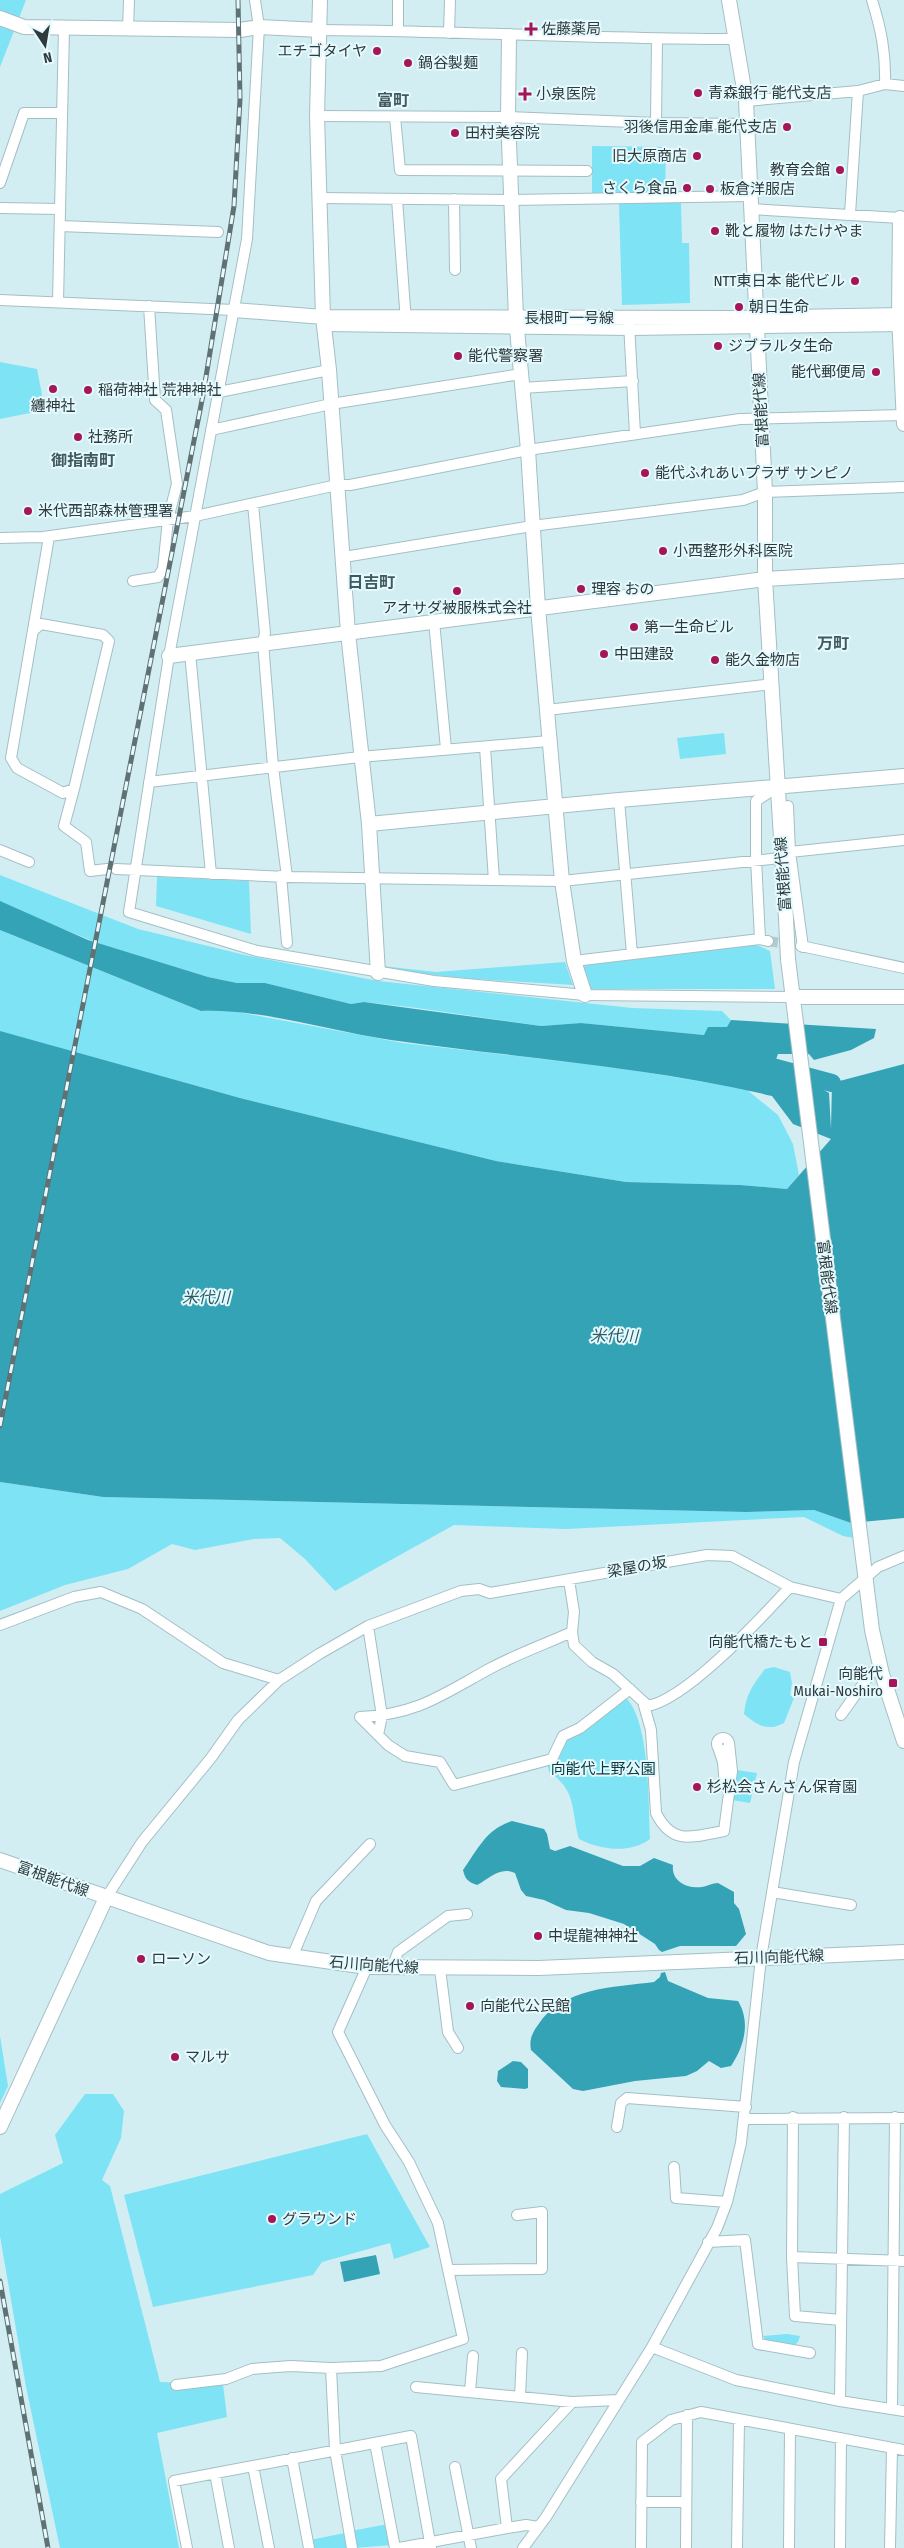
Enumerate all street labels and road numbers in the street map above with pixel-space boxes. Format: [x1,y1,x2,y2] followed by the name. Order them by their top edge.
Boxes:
[524,309,614,327] street label: 長根町一号線
[750,372,772,448] street label: 富根能代線
[771,836,795,912] street label: 富根能代線
[813,1239,841,1315] street label: 富根能代線
[606,1553,668,1581] street label: 梁屋の坂
[15,1858,91,1900] street label: 富根能代線
[734,1946,824,1968] street label: 石川向能代線
[328,1953,420,1977] street label: 石川向能代線

